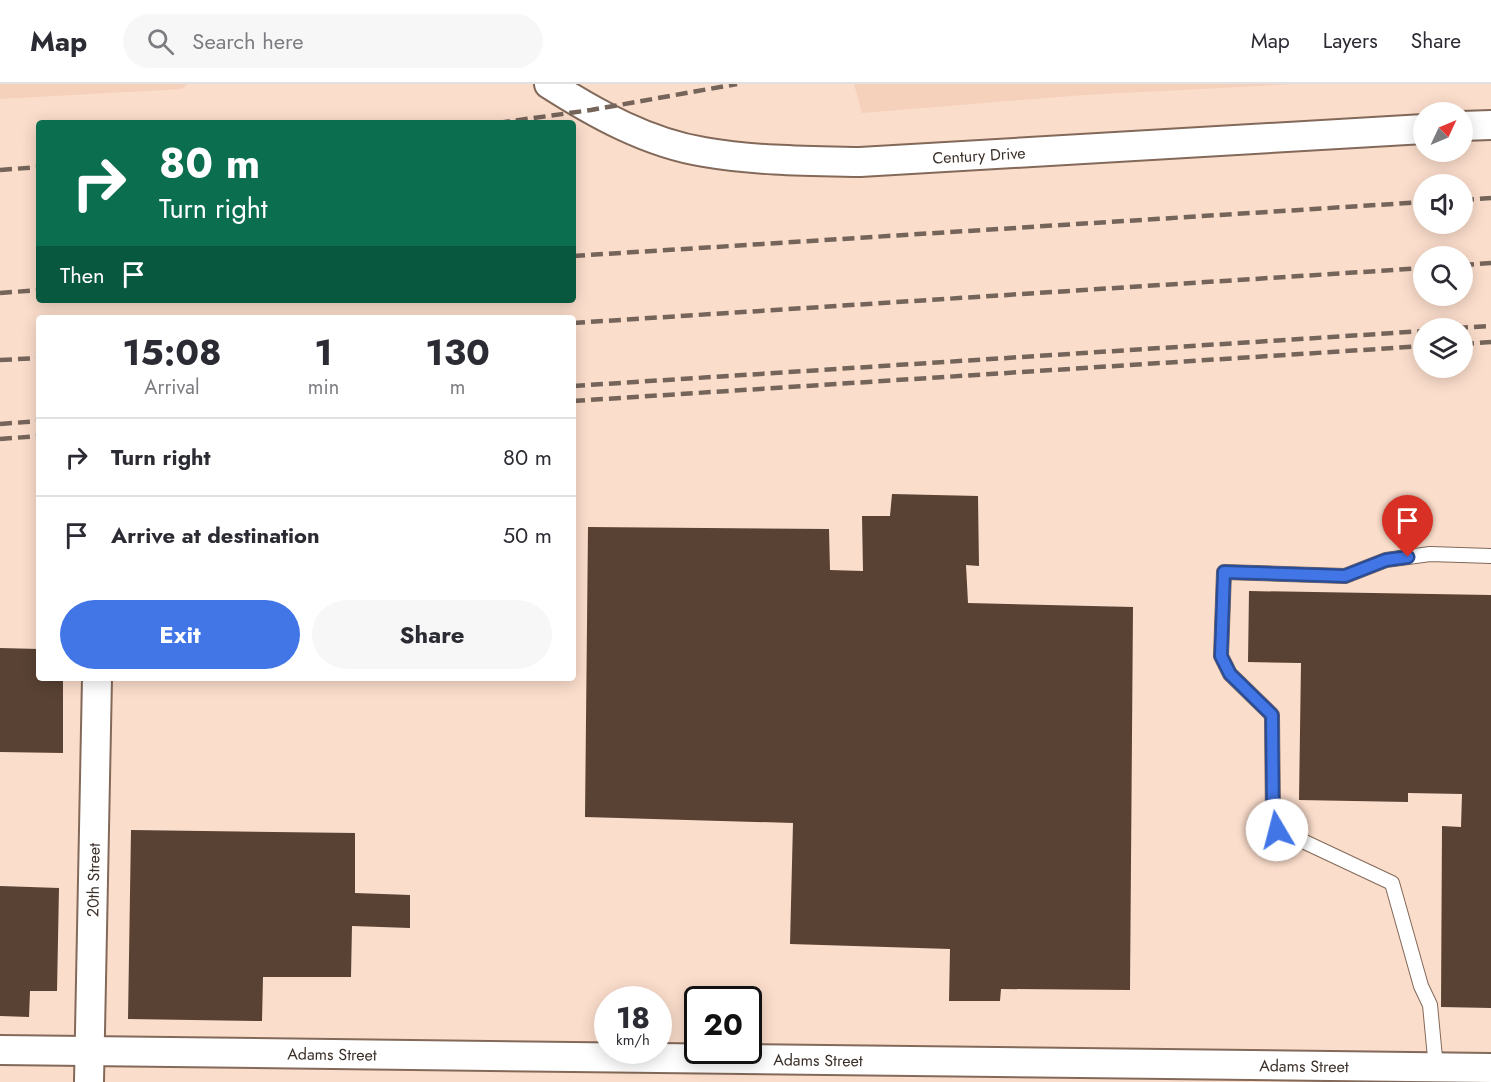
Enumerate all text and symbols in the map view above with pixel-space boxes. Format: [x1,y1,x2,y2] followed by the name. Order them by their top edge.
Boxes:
[123,14,543,68] search box
[30,21,87,62] text: Map
[144,25,177,58] icon: search
[192,25,304,57] text: Search here
[1251,26,1290,56] text: Map
[1323,26,1378,56] text: Layers
[1411,26,1461,56] text: Share
[1413,102,1473,162] north arrow
[1413,102,1473,378] map controls
[159,133,260,194] text: 80 m
[932,141,1026,169] street label: Century Drive
[60,144,138,222] icon: right
[1413,174,1473,234] button: sound
[159,189,267,228] text: Turn right
[1413,246,1473,306] button: search
[117,258,150,291] icon: arrive
[60,259,105,291] text: Then
[1413,318,1473,378] button: layers
[122,326,222,378] text: 15:08
[314,326,333,378] text: 1
[425,326,490,378] text: 130
[144,373,200,402] text: Arrival
[308,373,339,402] text: min
[450,373,465,402] text: m
[60,441,93,474] icon: right
[111,441,211,473] text: Turn right
[503,441,552,473] text: 80 m
[1382,495,1433,557] pin
[1391,504,1424,537] icon: arrive
[60,519,93,552] icon: arrive
[111,519,320,551] text: Arrive at destination
[503,519,552,551] text: 50 m
[60,600,300,669] button: Exit
[312,600,552,669] button: Share
[1245,798,1309,862] position arrow
[81,843,105,917] street label: 20th Street
[684,986,762,1064] speed limit sign: 20
[616,996,650,1039] text: 18
[616,1029,650,1051] text: km/h
[287,1042,377,1066] street label: Adams Street
[773,1048,863,1072] street label: Adams Street
[1259,1054,1349,1078] street label: Adams Street

